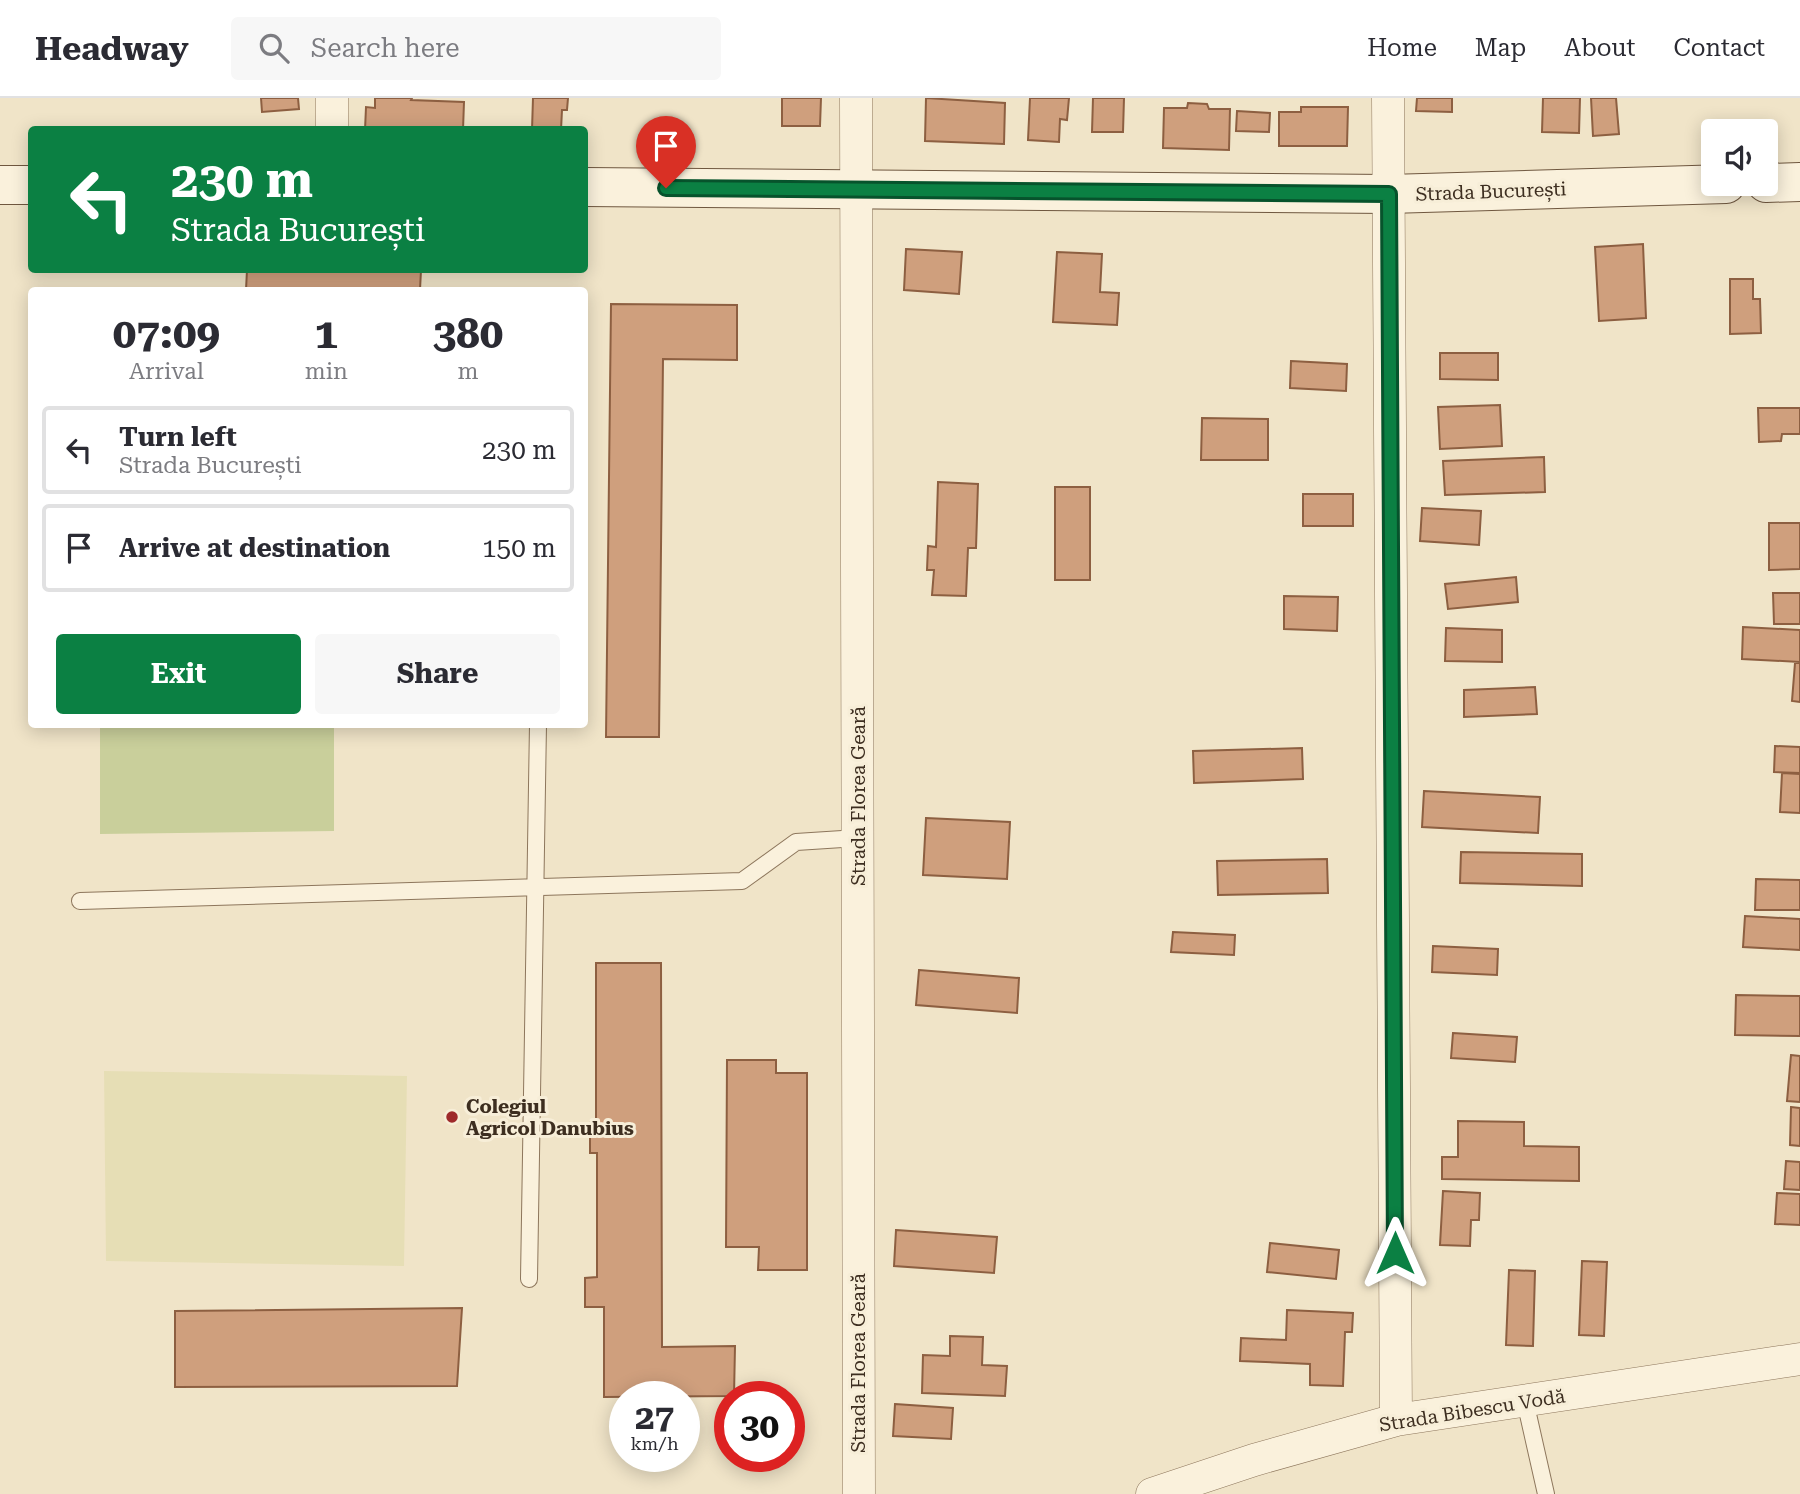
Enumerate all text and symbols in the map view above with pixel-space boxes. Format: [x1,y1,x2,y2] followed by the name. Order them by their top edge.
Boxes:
[231,17,721,80] search box
[35,29,189,68] text: Headway
[255,29,293,67] icon: search
[311,33,460,63] text: Search here
[1367,34,1437,62] text: Home
[1475,34,1526,62] text: Map
[1564,34,1635,62] text: About
[1673,34,1765,62] text: Contact
[636,116,696,188] pin
[1701,119,1778,196] map controls
[1701,119,1778,196] button: sound
[647,127,685,165] icon: arrive
[171,152,313,209] text: 230 m
[56,154,147,245] icon: left
[1415,177,1567,208] street label: Strada București
[171,211,425,249] text: Strada București
[113,309,220,358] text: 07:09
[315,309,338,358] text: 1
[433,309,503,358] text: 380
[129,358,204,385] text: Arrival
[305,358,348,385] text: min
[457,358,478,385] text: m
[119,422,237,452] text: Turn left
[60,431,98,469] icon: left
[482,435,556,465] text: 230 m
[119,452,302,479] text: Strada București
[60,529,98,567] icon: arrive
[119,533,390,563] text: Arrive at destination
[482,533,556,563] text: 150 m
[56,634,301,714] button: Exit
[315,634,560,714] button: Share
[847,706,870,886] street label: Strada Florea Geară
[466,1095,634,1140] place label: Colegiul Agricol Danubius
[444,1109,460,1125] marker: Colegiul Agricol Danubius
[1358,1216,1432,1290] position arrow
[847,1273,870,1453] street label: Strada Florea Geară
[714,1381,805,1472] speed limit sign: 30
[1377,1384,1567,1437] street label: Strada Bibescu Vodă
[635,1397,674,1438] text: 27
[630,1433,679,1454] text: km/h

